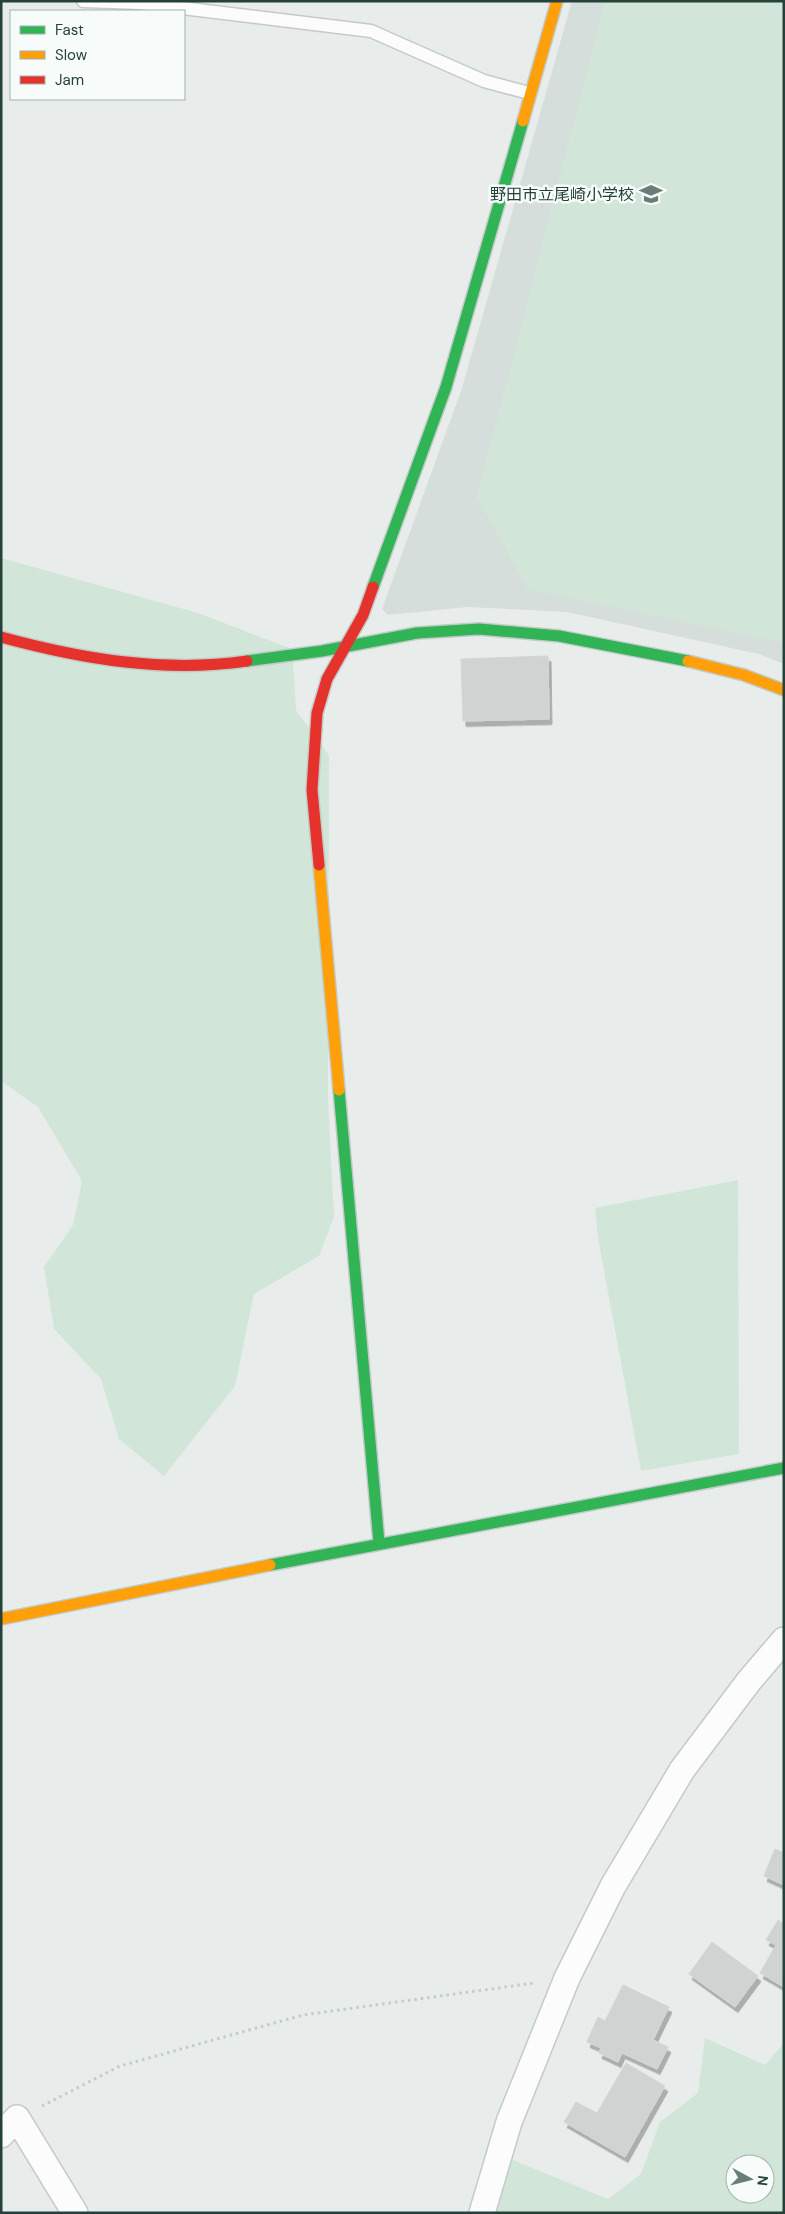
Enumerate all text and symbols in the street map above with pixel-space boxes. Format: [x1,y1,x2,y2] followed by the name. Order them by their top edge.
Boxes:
[10,10,185,100] legend
[55,20,84,40] text: Fast
[55,45,88,65] text: Slow
[55,70,84,90] text: Jam
[638,181,664,207] school or university icon: 野田市立尾崎小学校
[490,184,634,205] place label: 野田市立尾崎小学校
[725,2154,775,2204] north arrow
[753,2174,772,2187] text: N

